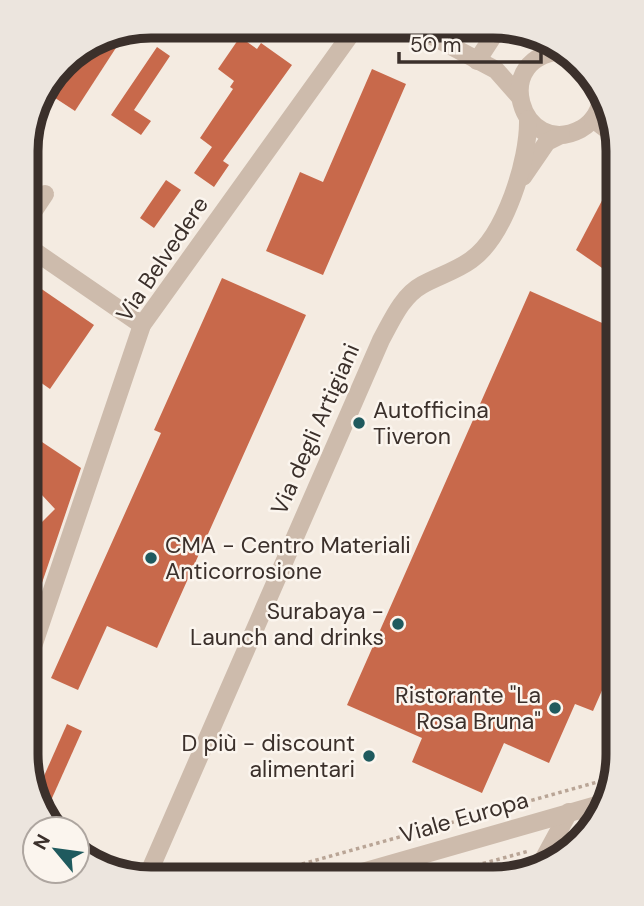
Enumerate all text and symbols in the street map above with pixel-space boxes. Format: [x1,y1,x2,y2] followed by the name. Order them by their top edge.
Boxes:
[399,21,541,65] scale bar
[410,31,461,59] text: 50 m
[109,191,215,327] street label: Via Belvedere
[264,339,366,519] street label: Via degli Artigiani
[373,395,489,451] place label: Autofficina Tiveron
[351,415,367,431] marker: Autofficina Tiveron
[165,530,411,586] place label: CMA - Centro Materiali Anticorrosione
[143,550,159,566] marker: CMA - Centro Materiali Anticorrosione
[190,596,384,652] place label: Surabaya - Launch and drinks
[390,616,406,632] marker: Surabaya - Launch and drinks
[395,680,541,736] place label: Ristorante "La Rosa Bruna"
[547,700,563,716] marker: Ristorante "La Rosa Bruna"
[182,728,355,784] place label: D più - discount alimentari
[361,748,377,764] marker: D più - discount alimentari
[396,784,532,850] street label: Viale Europa
[21,815,91,885] north arrow
[27,830,56,854] text: N

